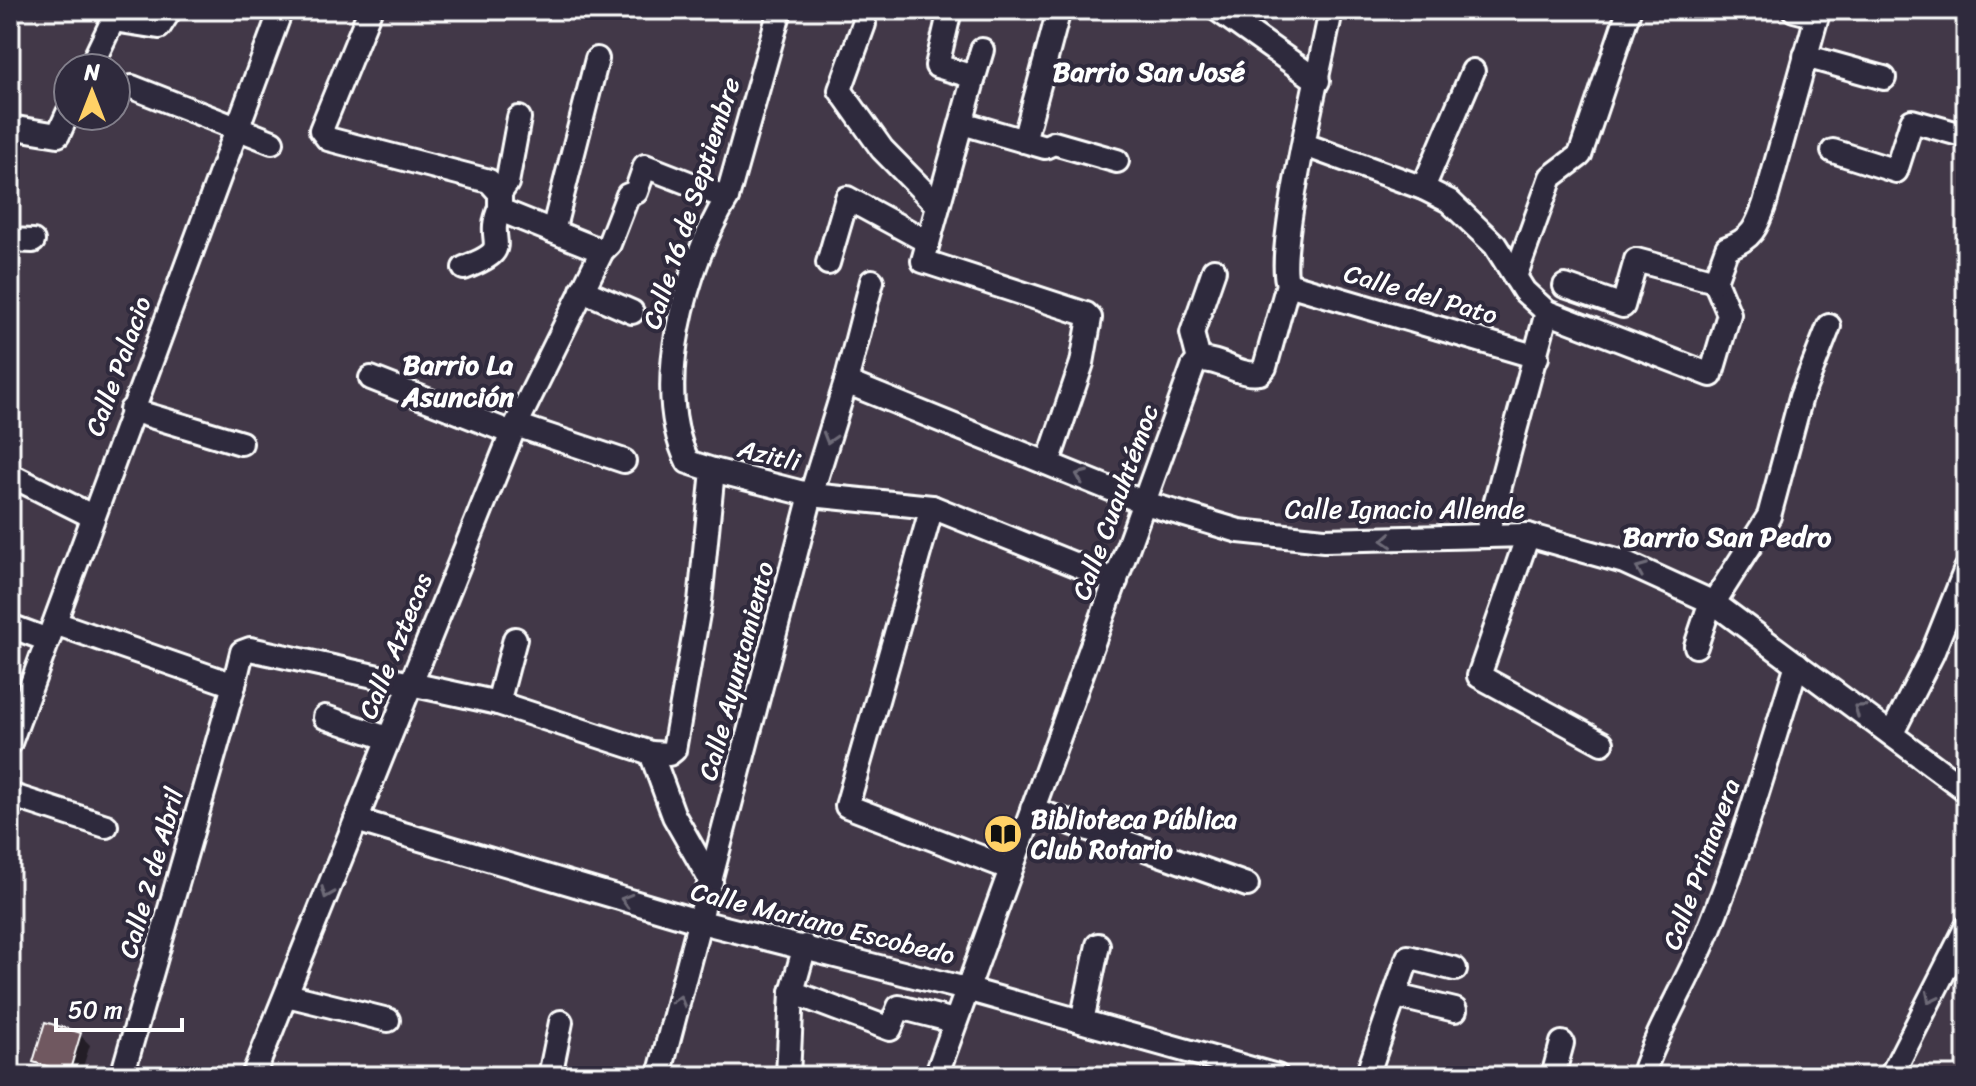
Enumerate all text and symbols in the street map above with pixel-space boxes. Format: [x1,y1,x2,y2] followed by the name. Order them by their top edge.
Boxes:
[1053,47,1246,96] district label: Barrio San José
[52,52,132,132] north arrow
[83,53,100,92] text: N
[629,71,753,335] street label: Calle 16 de Septiembre
[1339,250,1503,338] street label: Calle del Pato
[71,289,165,442] street label: Calle Palacio
[401,340,515,421] district label: Barrio La Asunción
[1058,398,1172,606] street label: Calle Cuauhtémoc
[732,425,806,485] street label: Azitli
[822,431,838,445] one-way arrow
[1075,470,1089,486] one-way arrow
[1285,486,1525,532] street label: Calle Ignacio Allende
[1623,512,1831,561] district label: Barrio San Pedro
[1380,532,1393,549] one-way arrow
[685,556,787,786] street label: Calle Ayuntamiento
[1635,562,1649,579] one-way arrow
[345,566,445,726] street label: Calle Aztecas
[1853,704,1868,719] one-way arrow
[1649,772,1753,956] street label: Calle Primavera
[105,782,197,964] street label: Calle 2 de Abril
[1030,796,1237,872] place label: Biblioteca Pública Club Rotario
[982,813,1024,855] library icon: Biblioteca Pública Club Rotario
[686,868,960,978] street label: Calle Mariano Escobedo
[321,885,337,899] one-way arrow
[620,892,634,909] one-way arrow
[56,982,182,1032] scale bar
[68,989,123,1031] text: 50 m
[1925,989,1941,1004] one-way arrow
[670,994,687,1008] one-way arrow

